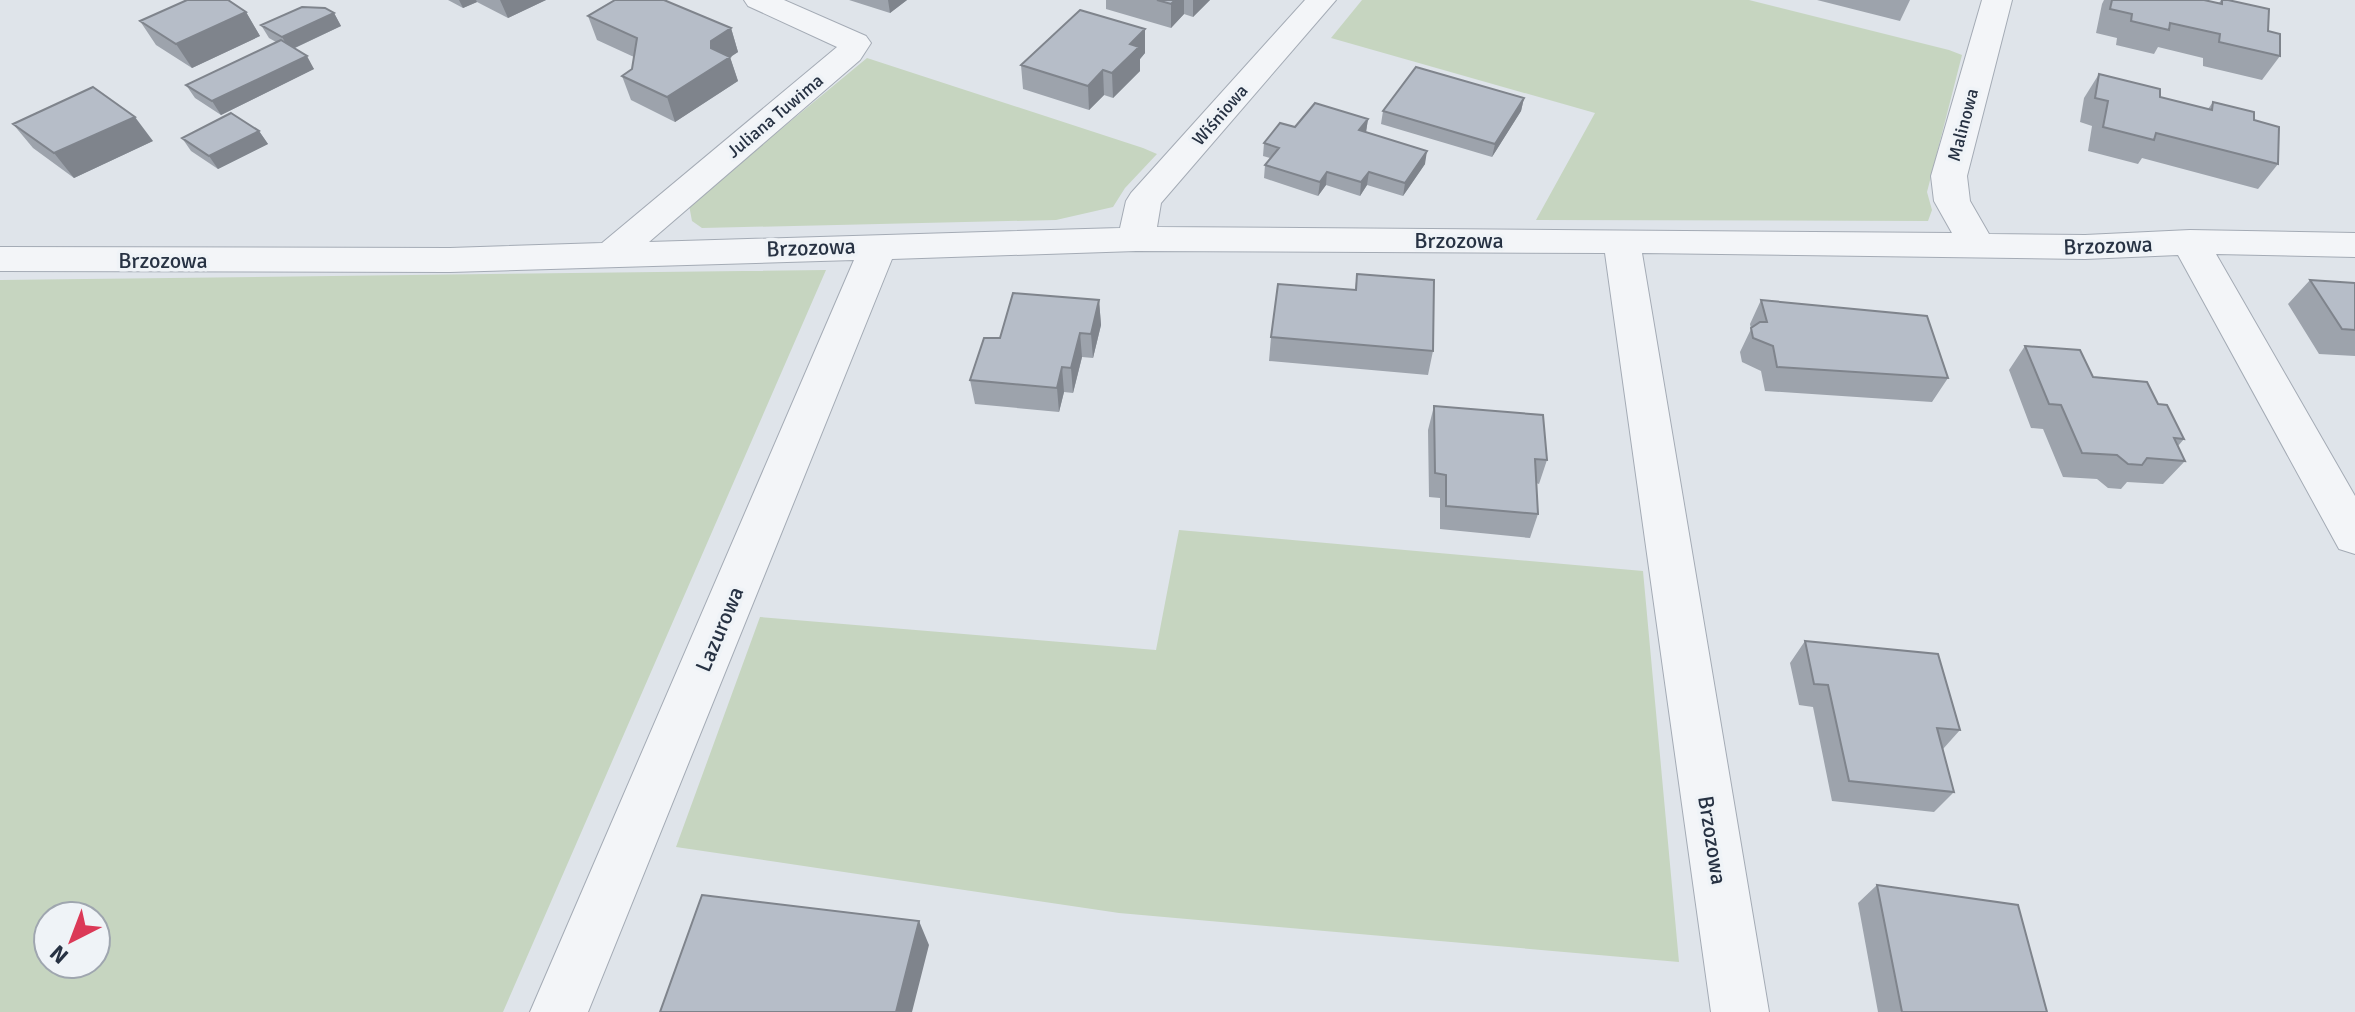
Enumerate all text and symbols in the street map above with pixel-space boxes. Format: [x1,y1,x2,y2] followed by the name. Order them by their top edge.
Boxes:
[722,69,828,163] street label: Juliana Tuwima
[1187,80,1253,150] street label: Wiśniowa
[1943,86,1983,164] street label: Malinowa
[1414,227,1504,254] street label: Brzozowa
[2063,230,2153,261] street label: Brzozowa
[766,232,856,263] street label: Brzozowa
[118,247,208,274] street label: Brzozowa
[689,582,749,676] street label: Lazurowa
[1692,794,1733,886] street label: Brzozowa
[32,900,112,980] north arrow
[44,939,74,970] text: N

